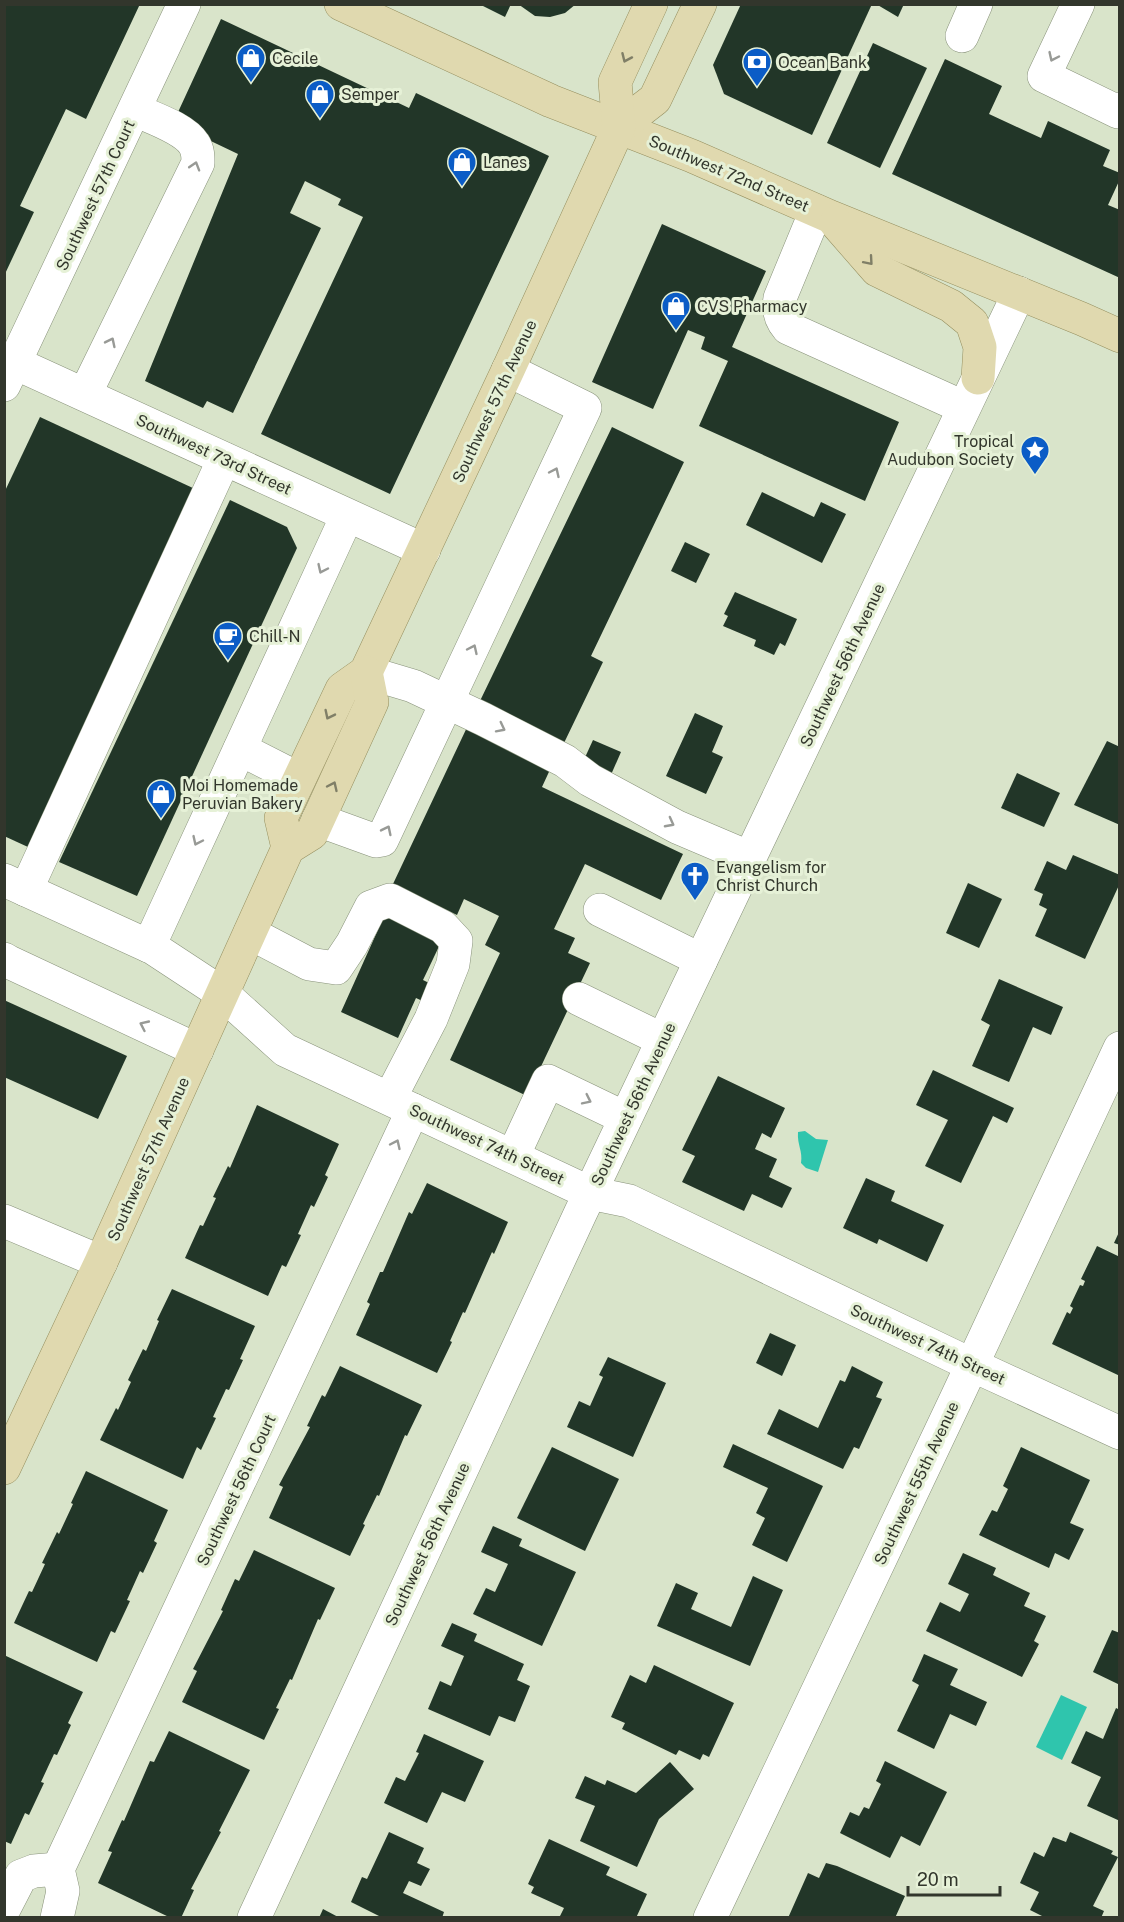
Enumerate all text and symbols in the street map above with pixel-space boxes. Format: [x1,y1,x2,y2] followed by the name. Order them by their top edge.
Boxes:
[235,42,267,84] shop icon: Cecile
[741,46,773,88] bank icon: Ocean Bank
[272,49,318,68] place label: Cecile
[622,51,634,62] one-way arrow
[1048,51,1060,62] one-way arrow
[778,53,867,72] place label: Ocean Bank
[304,78,336,120] shop icon: Semper
[341,85,399,104] place label: Semper
[52,117,139,274] street label: Southwest 57th Court
[646,131,812,216] street label: Southwest 72nd Street
[446,146,478,188] shop icon: Lanes
[483,153,527,172] place label: Lanes
[188,161,200,172] one-way arrow
[862,254,873,265] one-way arrow
[660,290,692,332] shop icon: CVS Pharmacy
[697,297,808,316] place label: CVS Pharmacy
[448,317,541,486] street label: Southwest 57th Avenue
[103,337,115,348] one-way arrow
[133,410,294,499] street label: Southwest 73rd Street
[887,432,1014,469] place label: Tropical Audubon Society
[1019,434,1051,476] place icon: Tropical Audubon Society
[548,468,560,479] one-way arrow
[318,562,330,573] one-way arrow
[796,581,889,750] street label: Southwest 56th Avenue
[212,620,244,662] cafe icon: Chill-N
[249,627,301,646] place label: Chill-N
[465,645,477,656] one-way arrow
[324,709,336,720] one-way arrow
[494,721,505,732] one-way arrow
[182,776,303,813] place label: Moi Homemade Peruvian Bakery
[145,778,177,820] shop icon: Moi Homemade Peruvian Bakery
[326,782,338,793] one-way arrow
[664,816,675,827] one-way arrow
[380,825,391,836] one-way arrow
[193,835,205,846] one-way arrow
[716,858,827,895] place label: Evangelism for Christ Church
[679,860,711,902] church icon: Evangelism for Christ Church
[587,1020,680,1189] street label: Southwest 56th Avenue
[139,1021,150,1033] one-way arrow
[104,1074,193,1244] street label: Southwest 57th Avenue
[580,1092,591,1104] one-way arrow
[406,1100,567,1189] street label: Southwest 74th Street
[389,1139,401,1150] one-way arrow
[847,1300,1008,1389] street label: Southwest 74th Street
[870,1398,963,1568] street label: Southwest 55th Avenue
[193,1412,280,1569] street label: Southwest 56th Court
[381,1460,474,1629] street label: Southwest 56th Avenue
[908,1859,1000,1897] scale bar
[917,1869,959,1890] text: 20 m

